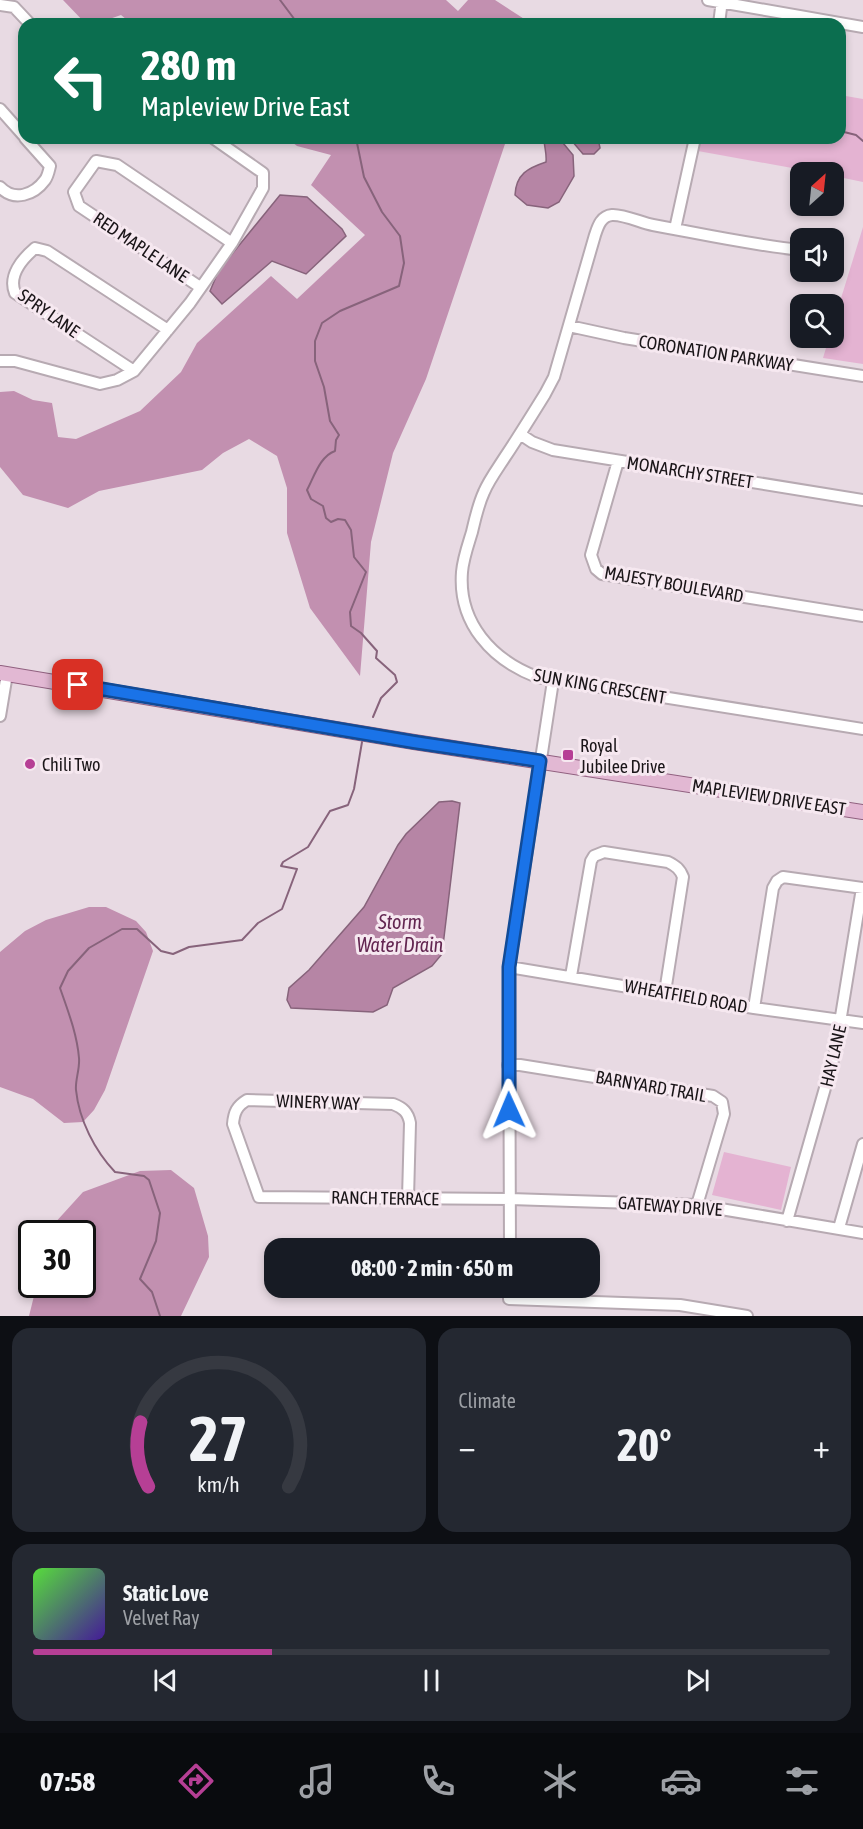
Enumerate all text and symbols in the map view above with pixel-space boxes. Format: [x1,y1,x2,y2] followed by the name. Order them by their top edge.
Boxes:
[141,41,236,89] text: 280 m
[42,42,120,120] icon: left
[141,91,350,122] text: Mapleview Drive East
[790,162,844,216] north arrow
[790,162,844,348] map controls
[89,208,193,287] street label: RED MAPLE LANE
[790,228,844,282] button: sound
[14,284,84,342] street label: SPRY LANE
[790,294,844,348] button: search
[637,330,795,376] street label: CORONATION PARKWAY
[625,452,755,492] street label: MONARCHY STREET
[603,561,745,607] street label: MAJESTY BOULEVARD
[52,659,103,710] pin
[532,664,668,708] street label: SUN KING CRESCENT
[61,668,94,701] icon: arrive
[580,735,665,777] place label: Royal Jubilee Drive
[561,748,575,762] marker: Royal Jubilee Drive
[42,754,101,775] place label: Chili Two
[23,757,37,771] marker: Chili Two
[691,774,848,820] street label: MAPLEVIEW DRIVE EAST
[357,910,444,956] water label: Storm Water Drain
[623,975,749,1017] street label: WHEATFIELD ROAD
[816,1023,850,1089] street label: HAY LANE
[594,1066,708,1106] street label: BARNYARD TRAIL
[477,1078,541,1142] position arrow
[276,1090,360,1114] street label: WINERY WAY
[331,1187,439,1209] street label: RANCH TERRACE
[617,1192,723,1220] street label: GATEWAY DRIVE
[18,1220,96,1298] speed limit sign: 30
[351,1255,513,1281] text: 08:00 · 2 min · 650 m
[459,1389,516,1412] text: Climate
[189,1403,248,1474] text: 27
[617,1419,672,1471] text: 20°
[459,1427,476,1465] text: −
[813,1427,830,1465] text: +
[197,1472,240,1497] text: km/h
[123,1580,209,1606] text: Static Love
[123,1606,200,1629] text: Velvet Ray
[149,1664,182,1697] icon: previous
[415,1664,448,1697] icon: pause
[681,1664,714,1697] icon: next
[175,1760,217,1802] icon: directions
[296,1760,338,1802] icon: music
[417,1760,459,1802] icon: phone
[539,1760,581,1802] icon: climate
[660,1760,702,1802] icon: car
[781,1760,823,1802] icon: filters
[40,1766,95,1797] text: 07:58

